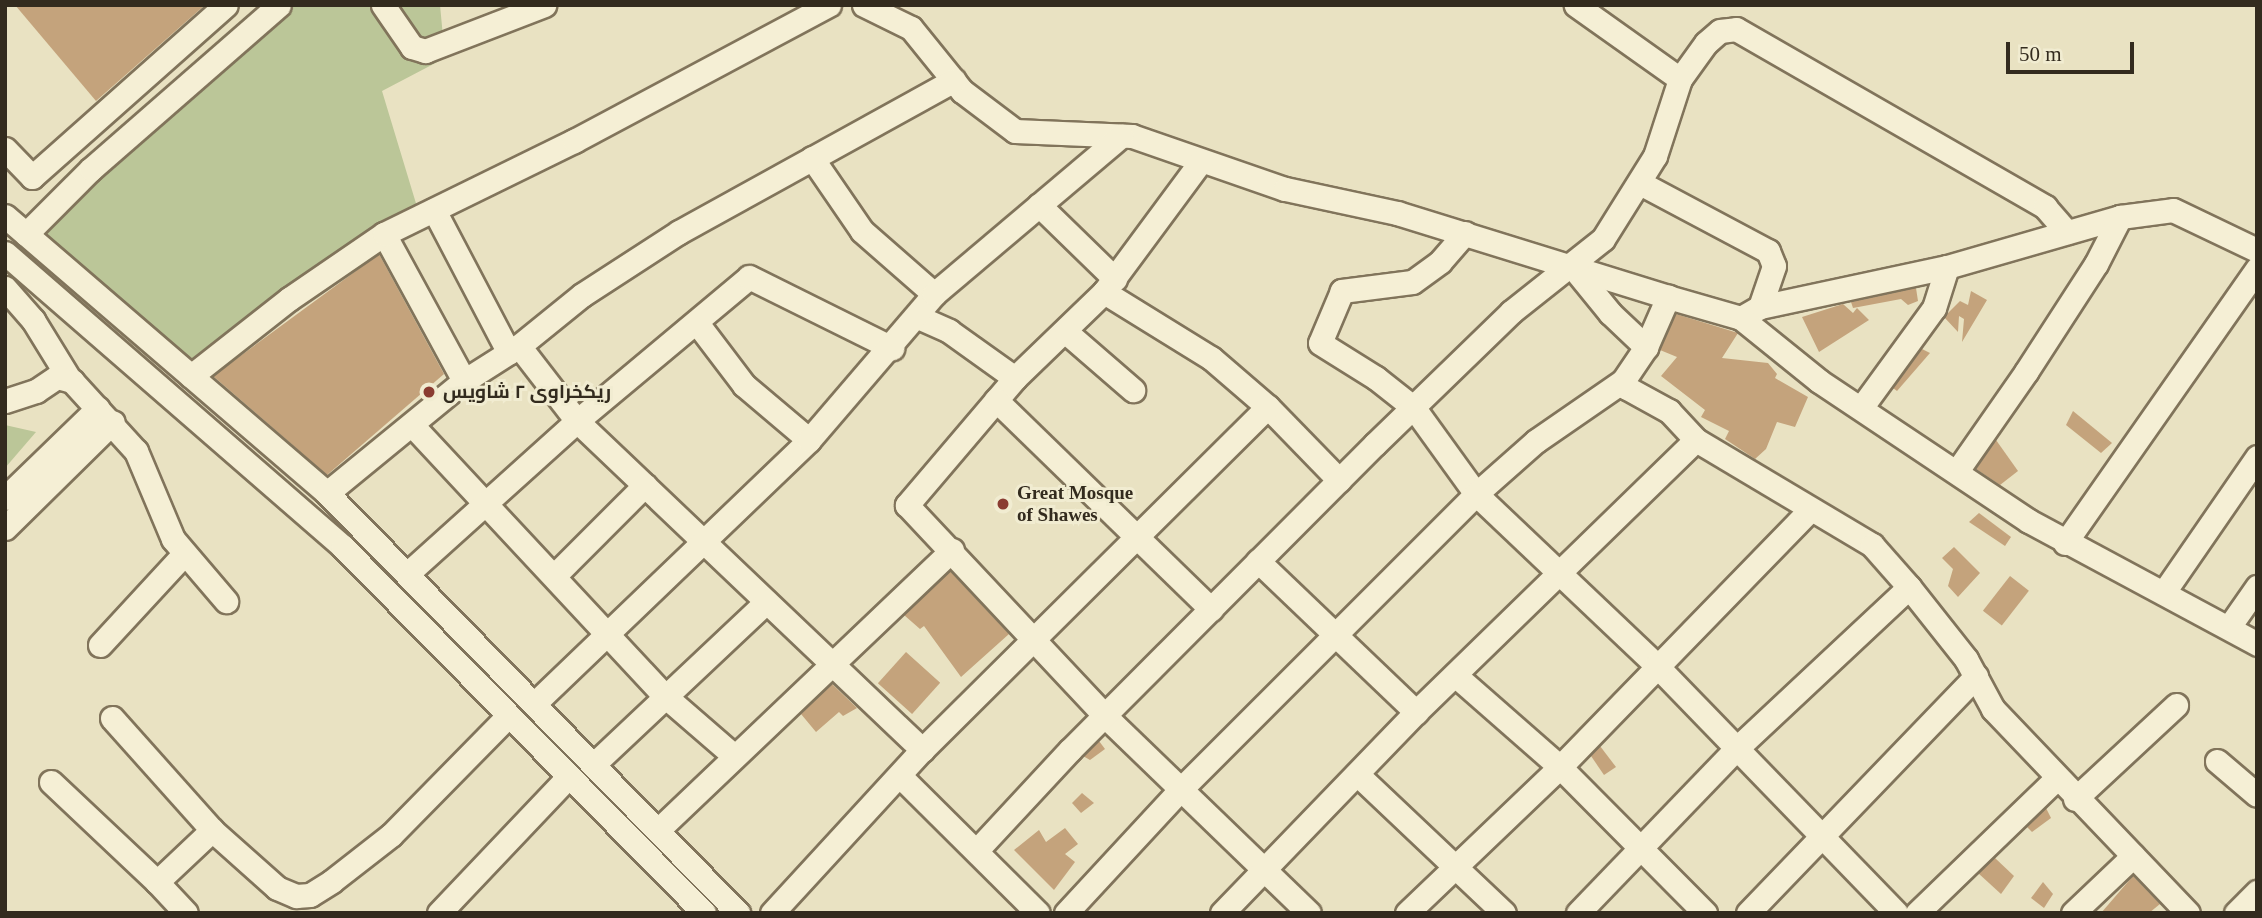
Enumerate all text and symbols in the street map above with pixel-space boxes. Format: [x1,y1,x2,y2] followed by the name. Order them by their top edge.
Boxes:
[2010,28,2138,72] scale bar
[2019,42,2062,66] text: 50 m
[443,381,611,403] place label: ريكخراوى ۲ شاويس
[421,384,437,400] marker: ريكخراوى ۲ شاويس
[1017,482,1133,526] place label: Great Mosque of Shawes
[995,496,1011,512] marker: Great Mosque of Shawes

